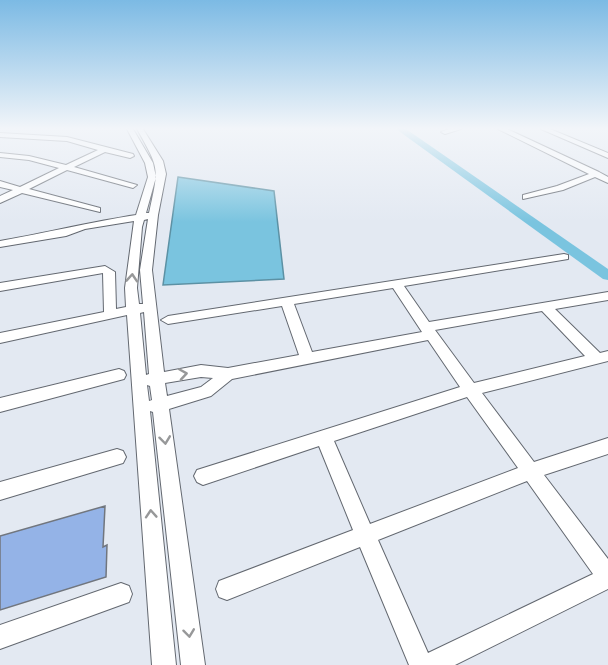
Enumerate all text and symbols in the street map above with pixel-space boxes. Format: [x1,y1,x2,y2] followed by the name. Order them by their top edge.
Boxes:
[125,274,138,283] one-way arrow
[178,368,188,381] one-way arrow
[158,435,170,444] one-way arrow
[145,510,158,519] one-way arrow
[182,629,195,638] one-way arrow

